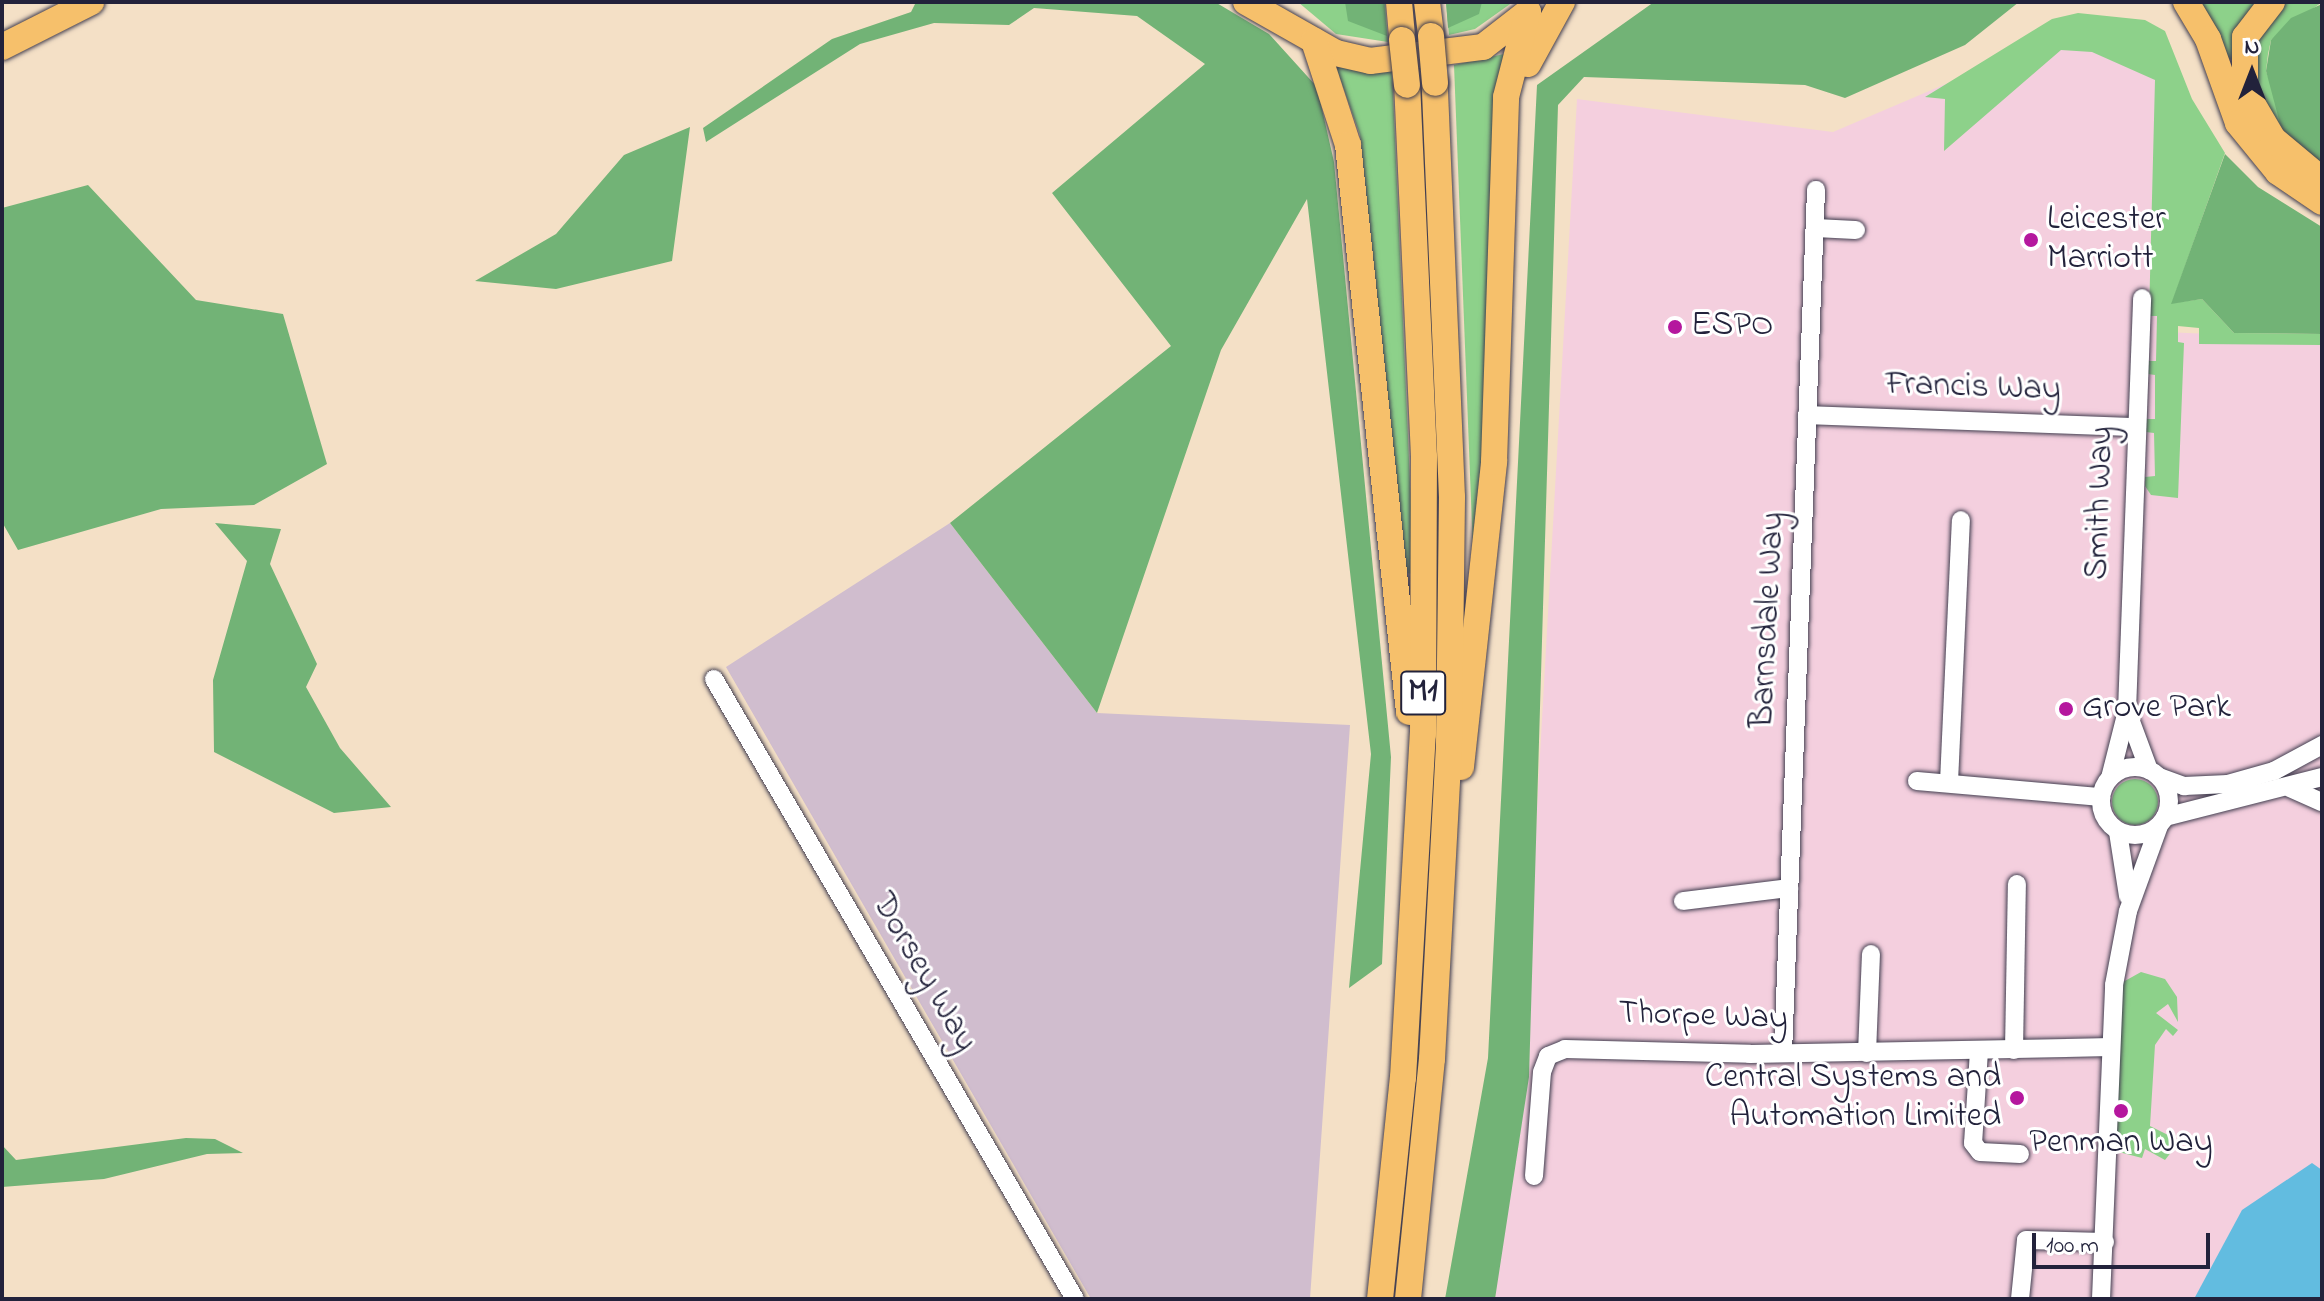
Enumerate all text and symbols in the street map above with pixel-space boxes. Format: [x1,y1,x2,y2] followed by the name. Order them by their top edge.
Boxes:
[2212,32,2292,112] north arrow
[2245,32,2259,64] text: N
[2047,200,2166,280] place label: Leicester Marriott
[2022,231,2040,249] marker: Leicester Marriott
[1691,307,1773,347] place label: ESPO
[1666,318,1684,336] marker: ESPO
[1885,365,2061,411] street label: Francis Way
[2078,425,2124,581] street label: Smith Way
[1743,511,1795,729] street label: Barnsdale Way
[1399,665,1447,721] road number: M1
[2082,689,2231,729] place label: Grove Park
[2057,700,2075,718] marker: Grove Park
[861,886,985,1060] street label: Dorsey Way
[1617,994,1789,1040] street label: Thorpe Way
[1705,1058,2001,1138] place label: Central Systems and Automation Limited
[2008,1089,2026,1107] marker: Central Systems and Automation Limited
[2112,1102,2130,1120] marker: Penman Way
[2029,1124,2213,1164] place label: Penman Way
[2036,1217,2214,1267] scale bar
[2046,1229,2099,1264] text: 100 m

